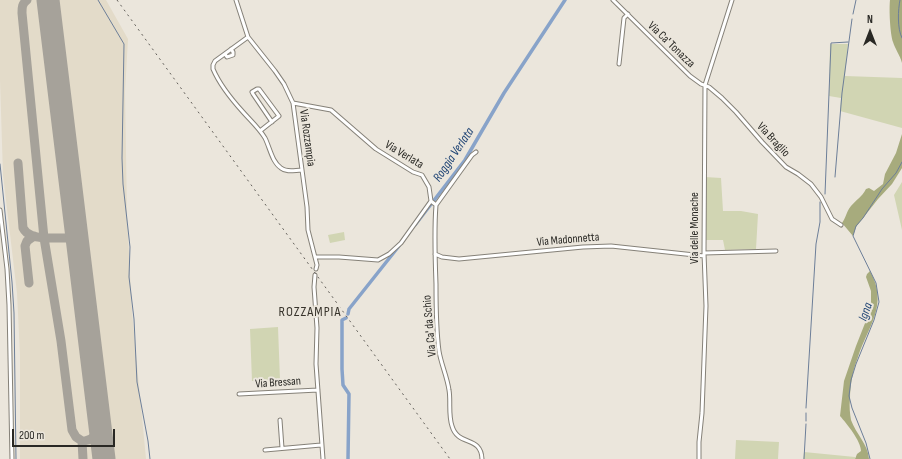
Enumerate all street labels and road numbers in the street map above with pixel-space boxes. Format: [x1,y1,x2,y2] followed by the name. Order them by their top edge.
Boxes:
[644,19,698,71] street label: Via Ca' Tonazza
[296,109,318,167] street label: Via Rozzampia
[753,120,793,160] street label: Via Braglio
[382,138,426,172] street label: Via Verlata
[688,192,702,264] street label: Via delle Monache
[536,230,600,250] street label: Via Madonnetta
[420,294,440,358] street label: Via Ca' da Schio
[255,374,301,392] street label: Via Bressan

